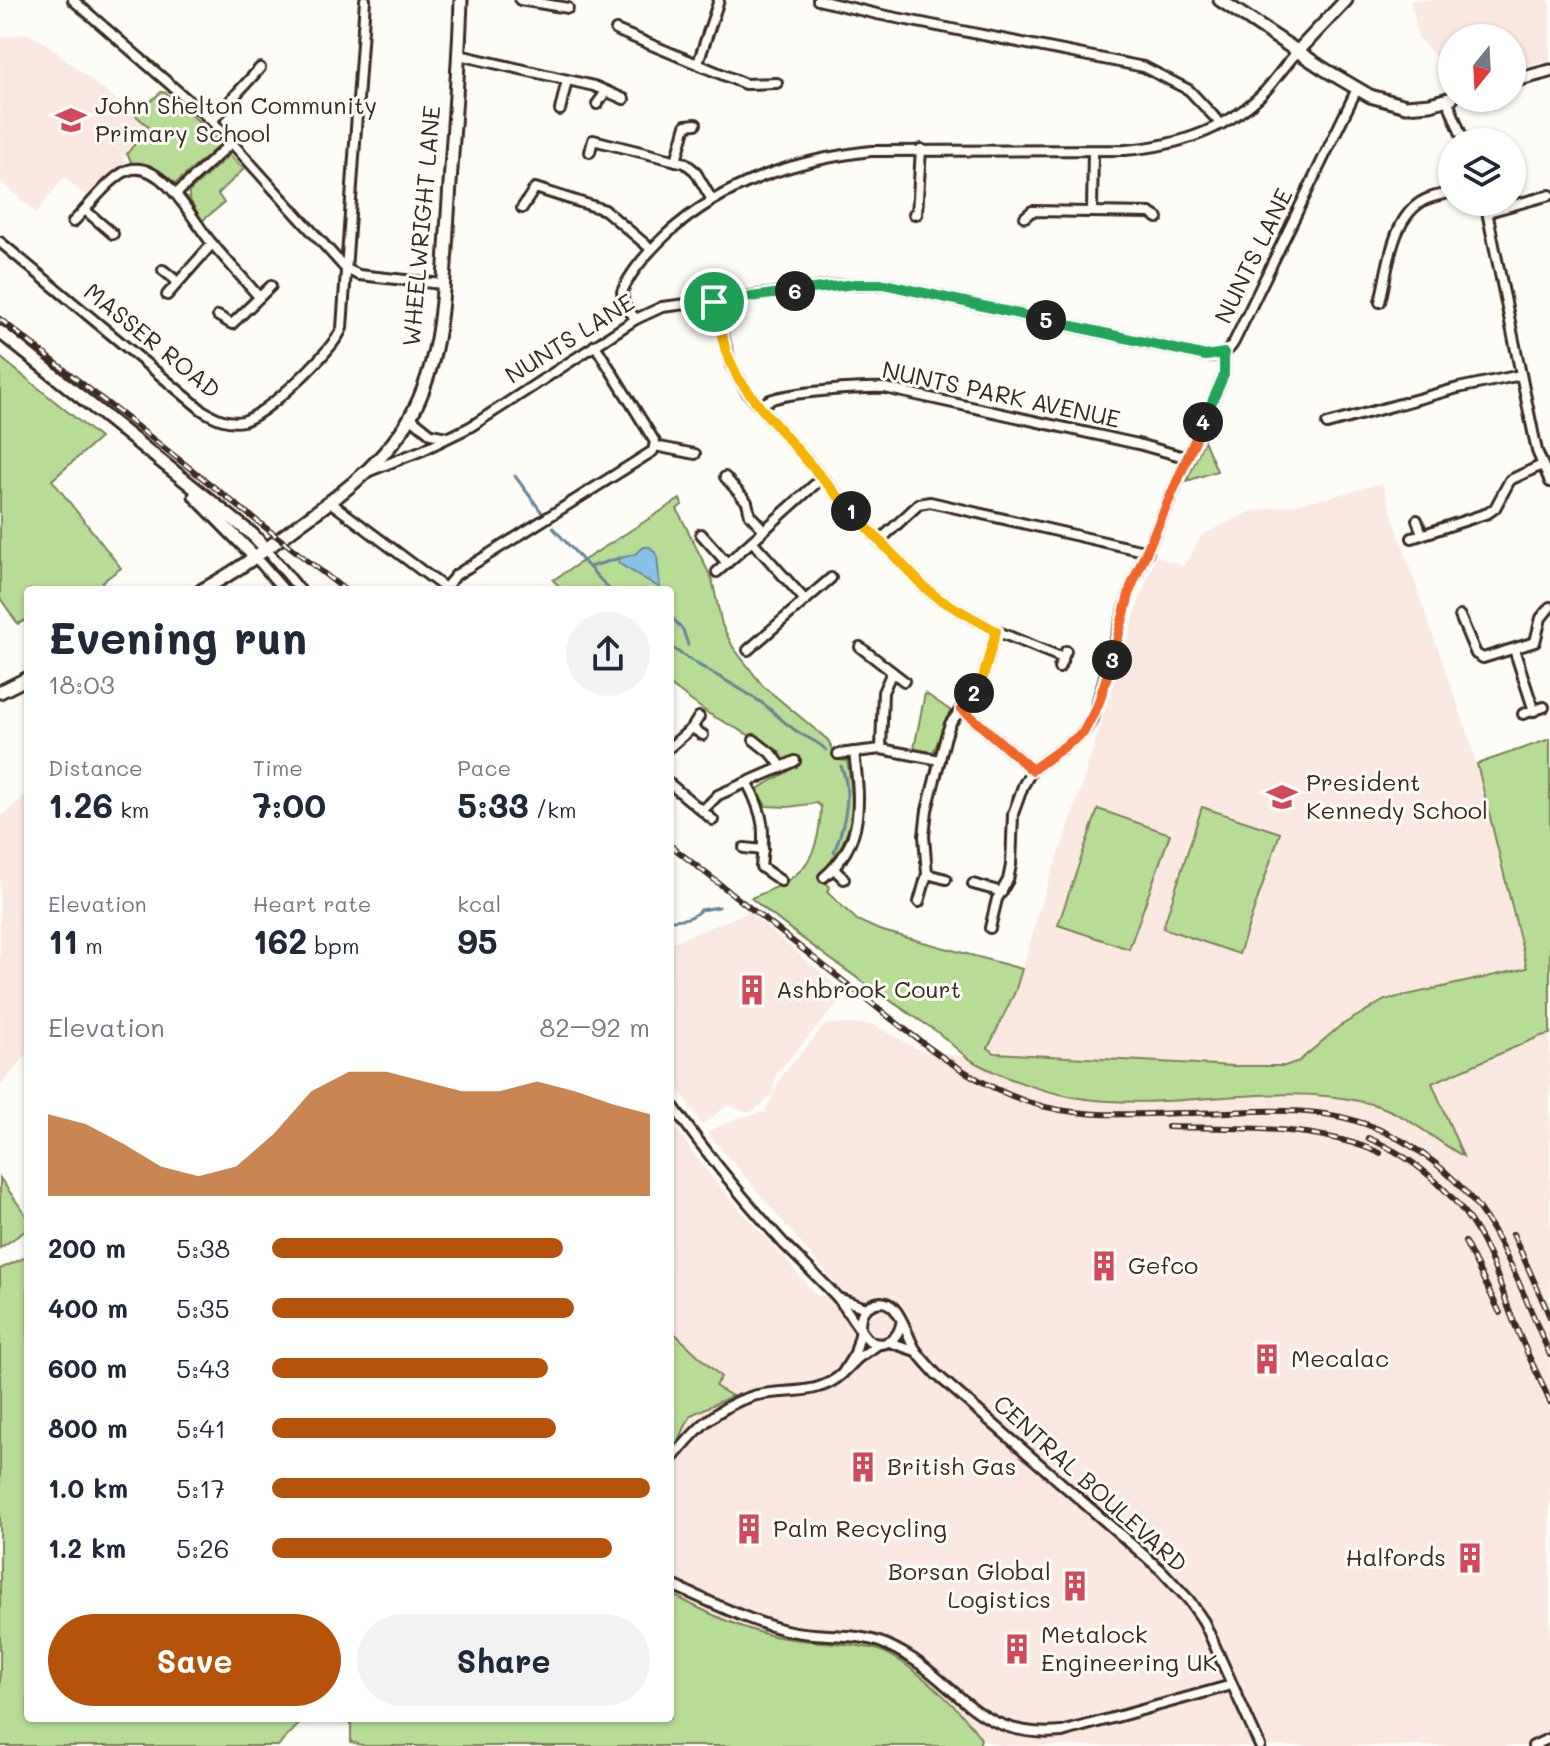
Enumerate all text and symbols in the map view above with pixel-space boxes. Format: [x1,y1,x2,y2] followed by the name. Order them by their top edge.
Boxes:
[1438,24,1526,112] north arrow
[1438,24,1526,216] map controls
[95,89,377,148] place label: John Shelton Community Primary School
[54,103,88,137] school or university icon: John Shelton Community Primary School
[395,104,446,348] street label: WHEELWRIGHT LANE
[1438,128,1526,216] button: layers
[1207,183,1299,328] street label: NUNTS LANE
[680,268,748,336] pin
[775,271,815,311] pin: 6
[78,275,228,404] street label: MASSER ROAD
[788,276,802,305] text: 6
[692,280,736,324] icon: arrive
[499,286,640,390] street label: NUNTS LANE
[1026,300,1066,340] pin: 5
[1040,305,1052,334] text: 5
[879,353,1123,434] street label: NUNTS PARK AVENUE
[1183,402,1223,442] pin: 4
[1196,407,1210,436] text: 4
[831,491,871,531] pin: 1
[846,496,856,525] text: 1
[48,608,307,665] text: Evening run
[566,612,650,696] button: share
[1092,640,1132,680] pin: 3
[1105,645,1119,674] text: 3
[48,667,115,701] text: 18:03
[954,673,994,713] pin: 2
[968,678,980,707] text: 2
[48,753,143,782] text: Distance
[253,753,303,782] text: Time
[457,753,511,782] text: Pace
[1306,766,1488,825] place label: President Kennedy School
[1265,780,1299,814] school or university icon: President Kennedy School
[48,782,113,827] text: 1.26
[253,782,326,827] text: 7:00
[457,782,529,827] text: 5:33
[113,795,149,824] text: km
[529,795,577,824] text: /km
[48,889,147,918] text: Elevation
[253,889,371,918] text: Heart rate
[457,889,501,918] text: kcal
[48,918,78,963] text: 11
[253,918,307,963] text: 162
[457,918,498,963] text: 95
[78,931,103,960] text: m
[307,931,359,960] text: bpm
[735,973,769,1007] building icon: Ashbrook Court
[776,973,961,1004] place label: Ashbrook Court
[48,1010,165,1044] text: Elevation
[540,1010,650,1044] text: 82–92 m
[48,1231,126,1265] text: 200 m
[176,1231,230,1265] text: 5:38
[1087,1249,1121,1283] building icon: Gefco
[1128,1249,1198,1280] place label: Gefco
[48,1291,128,1325] text: 400 m
[176,1291,230,1325] text: 5:35
[1250,1342,1284,1376] building icon: Mecalac
[1291,1342,1389,1373] place label: Mecalac
[48,1351,127,1385] text: 600 m
[176,1351,230,1385] text: 5:43
[987,1387,1195,1578] street label: CENTRAL BOULEVARD
[48,1411,128,1445] text: 800 m
[176,1411,226,1445] text: 5:41
[846,1450,880,1484] building icon: British Gas
[887,1450,1016,1481] place label: British Gas
[48,1471,128,1505] text: 1.0 km
[176,1471,225,1505] text: 5:17
[732,1512,766,1546] building icon: Palm Recycling
[773,1512,947,1543] place label: Palm Recycling
[48,1531,126,1565] text: 1.2 km
[176,1531,229,1565] text: 5:26
[1345,1541,1446,1572] place label: Halfords
[1453,1541,1487,1575] building icon: Halfords
[888,1555,1051,1614] place label: Borsan Global Logistics
[1058,1569,1092,1603] building icon: Borsan Global Logistics
[48,1614,341,1706] button: Save
[357,1614,650,1706] button: Share
[1041,1618,1218,1677] place label: Metalock Engineering UK
[1000,1632,1034,1666] building icon: Metalock Engineering UK

